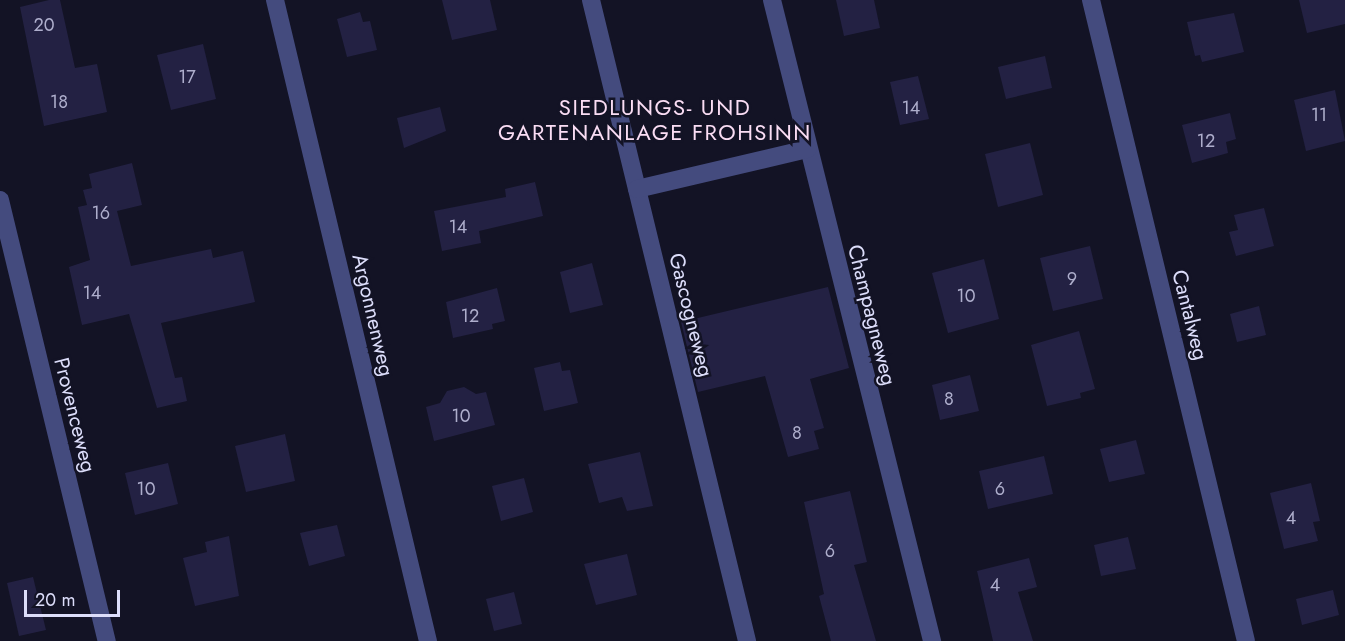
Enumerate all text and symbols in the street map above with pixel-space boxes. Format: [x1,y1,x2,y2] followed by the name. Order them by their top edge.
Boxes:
[33,14,55,36] house number: 20
[178,66,196,88] house number: 17
[50,91,68,113] house number: 18
[498,94,812,146] district label: SIEDLUNGS- UND GARTENANLAGE FROHSINN
[902,97,920,119] house number: 14
[1311,104,1327,126] house number: 11
[1197,130,1215,152] house number: 12
[92,202,110,224] house number: 16
[449,216,467,238] house number: 14
[842,242,902,388] street label: Champagneweg
[347,251,399,379] street label: Argonnenweg
[663,251,719,379] street label: Gascogneweg
[1167,267,1213,363] street label: Cantalweg
[1067,268,1077,290] house number: 9
[83,282,101,304] house number: 14
[957,285,975,307] house number: 10
[461,305,479,327] house number: 12
[49,355,101,475] street label: Provenceweg
[944,388,954,410] house number: 8
[452,405,470,427] house number: 10
[792,422,802,444] house number: 8
[137,478,155,500] house number: 10
[995,478,1005,500] house number: 6
[1286,507,1296,529] house number: 4
[825,540,835,562] house number: 6
[990,574,1000,596] house number: 4
[27,578,123,616] scale bar
[35,587,75,613] text: 20 m

